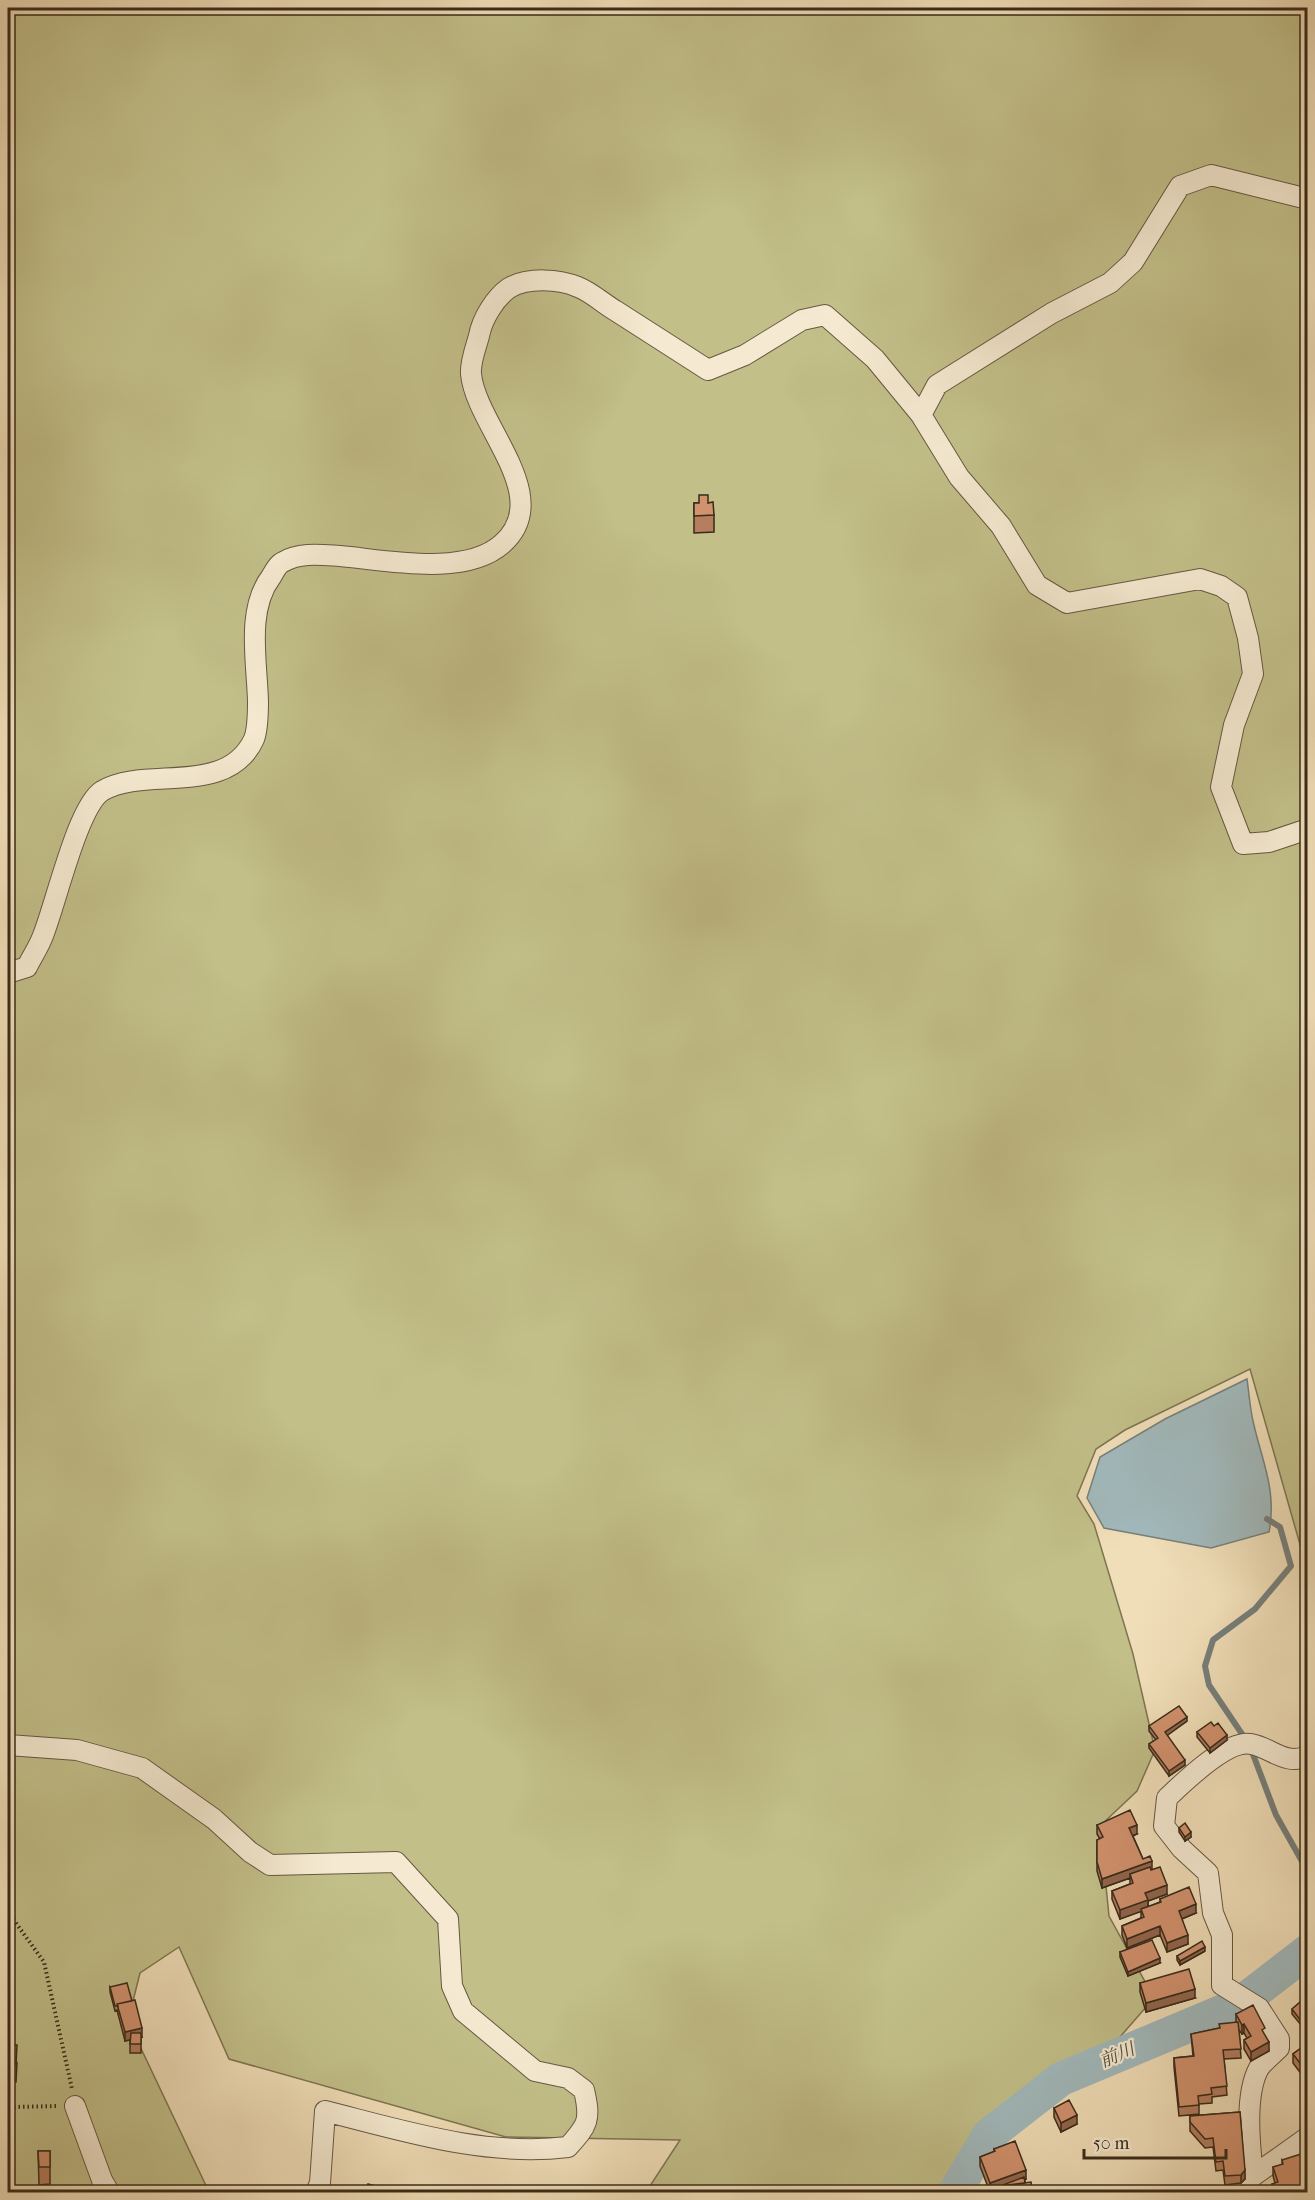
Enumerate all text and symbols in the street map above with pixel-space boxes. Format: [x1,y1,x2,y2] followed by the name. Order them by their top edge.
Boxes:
[1097,2038,1140,2072] water label: 前川
[1084,2122,1226,2160] scale bar
[1093,2133,1130,2154] text: 50 m

